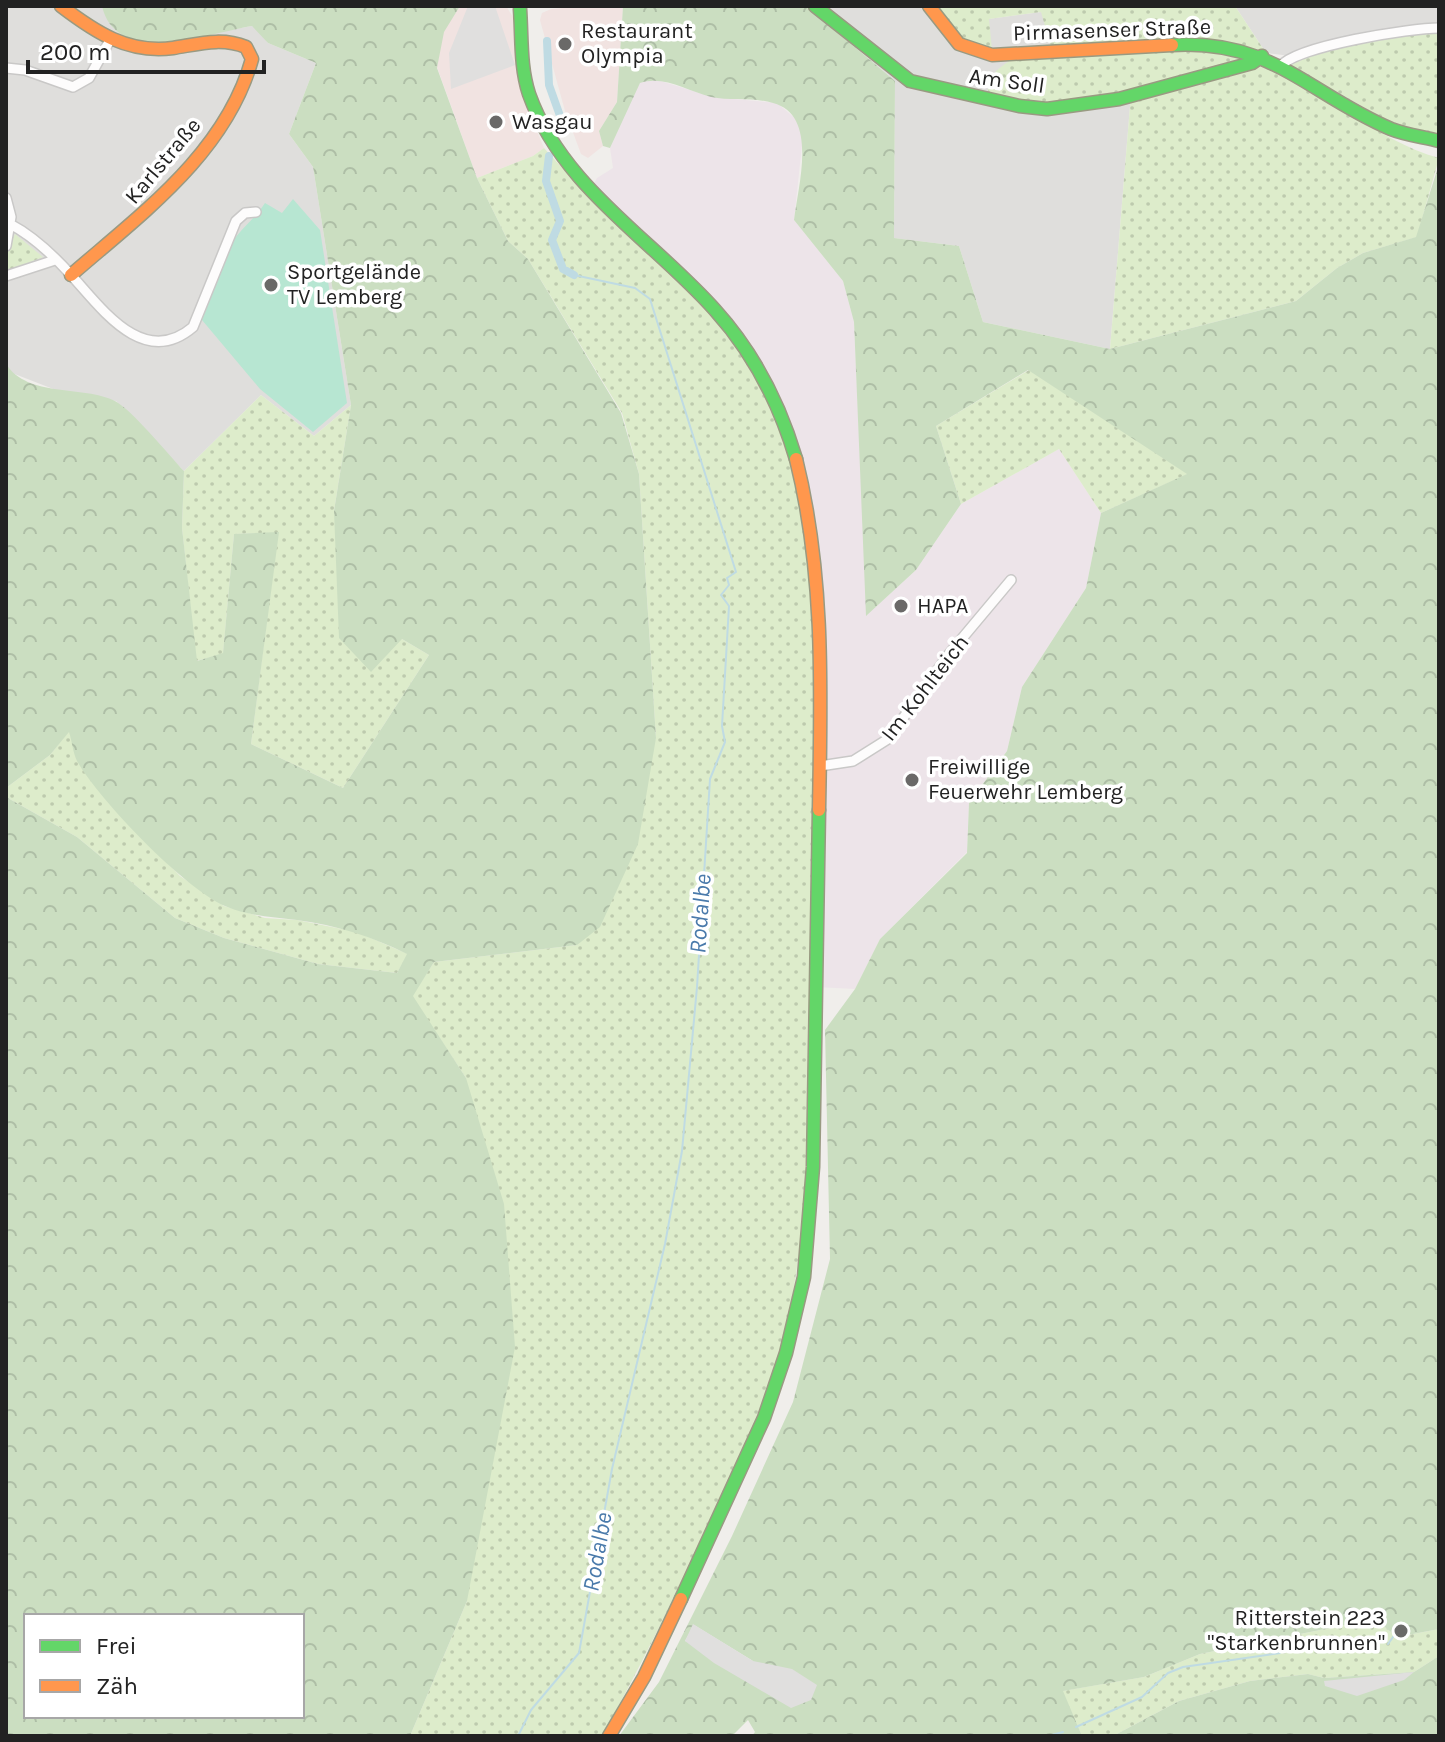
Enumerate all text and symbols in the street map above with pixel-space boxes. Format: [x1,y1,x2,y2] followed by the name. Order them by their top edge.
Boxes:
[1013,14,1211,46] street label: Pirmasenser Straße
[581,18,693,69] place label: Restaurant Olympia
[28,24,264,74] scale bar
[556,35,574,53] marker: Restaurant Olympia
[40,38,111,66] text: 200 m
[968,63,1046,99] street label: Am Soll
[512,109,593,135] place label: Wasgau
[120,113,206,209] street label: Karlstraße
[487,113,505,131] marker: Wasgau
[287,259,421,310] place label: Sportgelände TV Lemberg
[262,276,280,294] marker: Sportgelände TV Lemberg
[917,593,969,619] place label: HAPA
[892,597,910,615] marker: HAPA
[875,630,975,746] street label: Im Kohlteich
[928,754,1124,805] place label: Freiwillige Feuerwehr Lemberg
[903,771,921,789] marker: Freiwillige Feuerwehr Lemberg
[683,873,717,955] water label: Rodalbe
[576,1510,618,1594] water label: Rodalbe
[1208,1605,1385,1656] place label: Ritterstein 223 "Starkenbrunnen"
[24,1614,304,1718] legend
[1392,1622,1410,1640] marker: Ritterstein 223 "Starkenbrunnen"
[96,1632,137,1660] text: Frei
[96,1672,138,1700] text: Zäh

